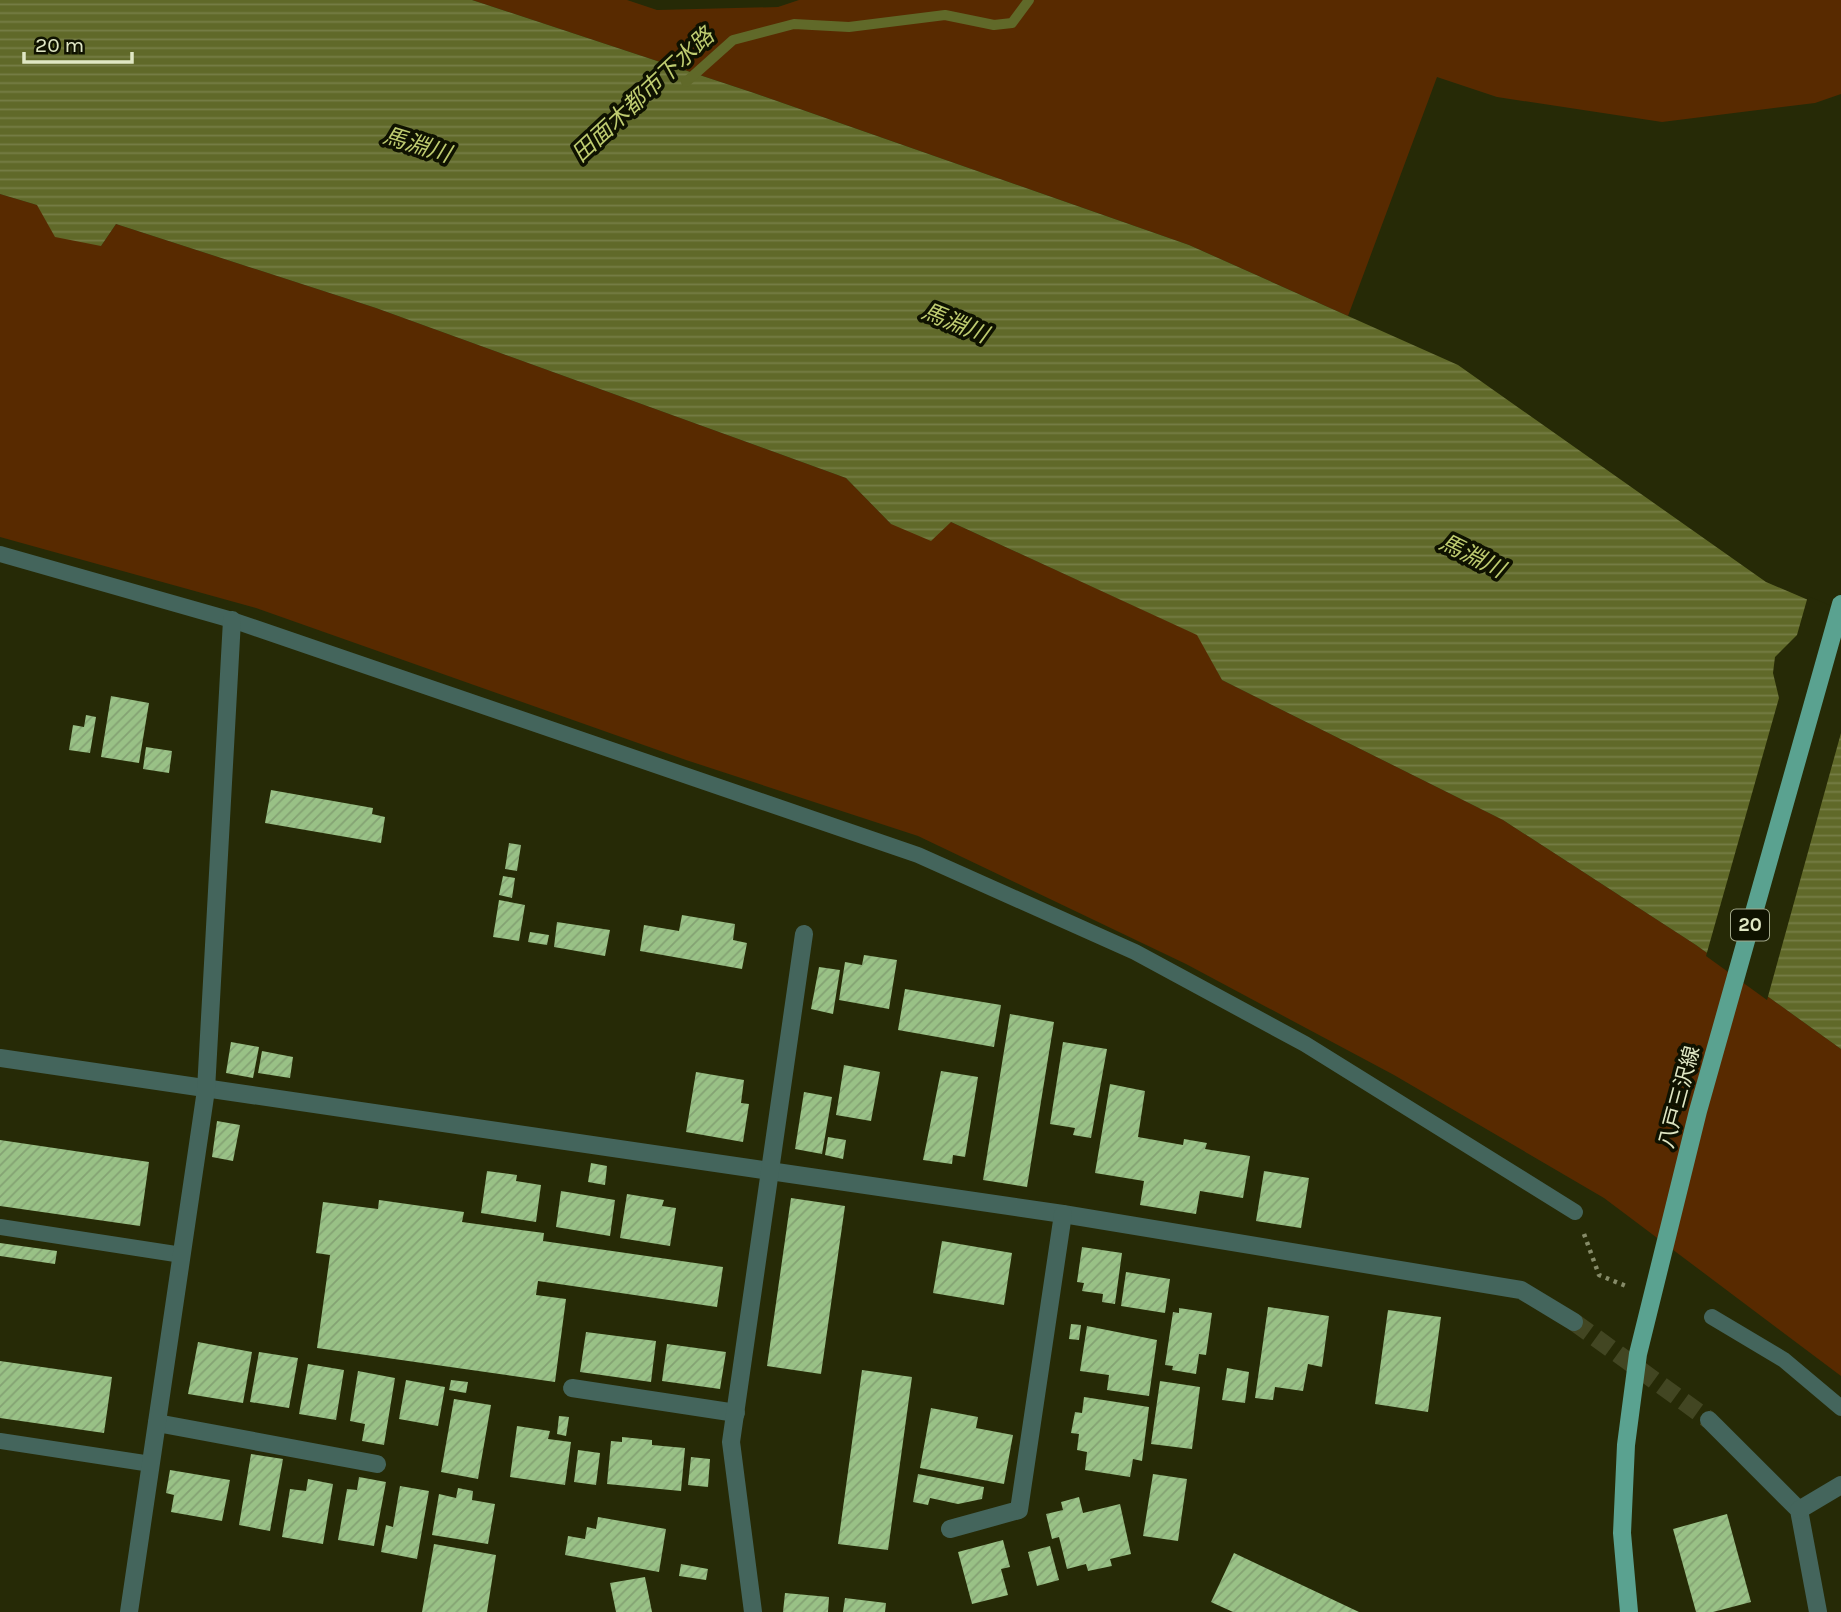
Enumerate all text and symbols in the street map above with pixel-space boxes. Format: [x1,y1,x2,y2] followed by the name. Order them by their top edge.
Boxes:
[24,21,133,65] scale bar
[567,21,721,168] water label: 田面木都市下水路
[35,33,84,57] text: 20 m
[380,122,457,169] water label: 馬淵川
[918,298,995,350] water label: 馬淵川
[1435,529,1512,585] water label: 馬淵川
[1731,909,1769,940] road number: 20
[1654,1043,1704,1151] street label: 八戸三沢線

